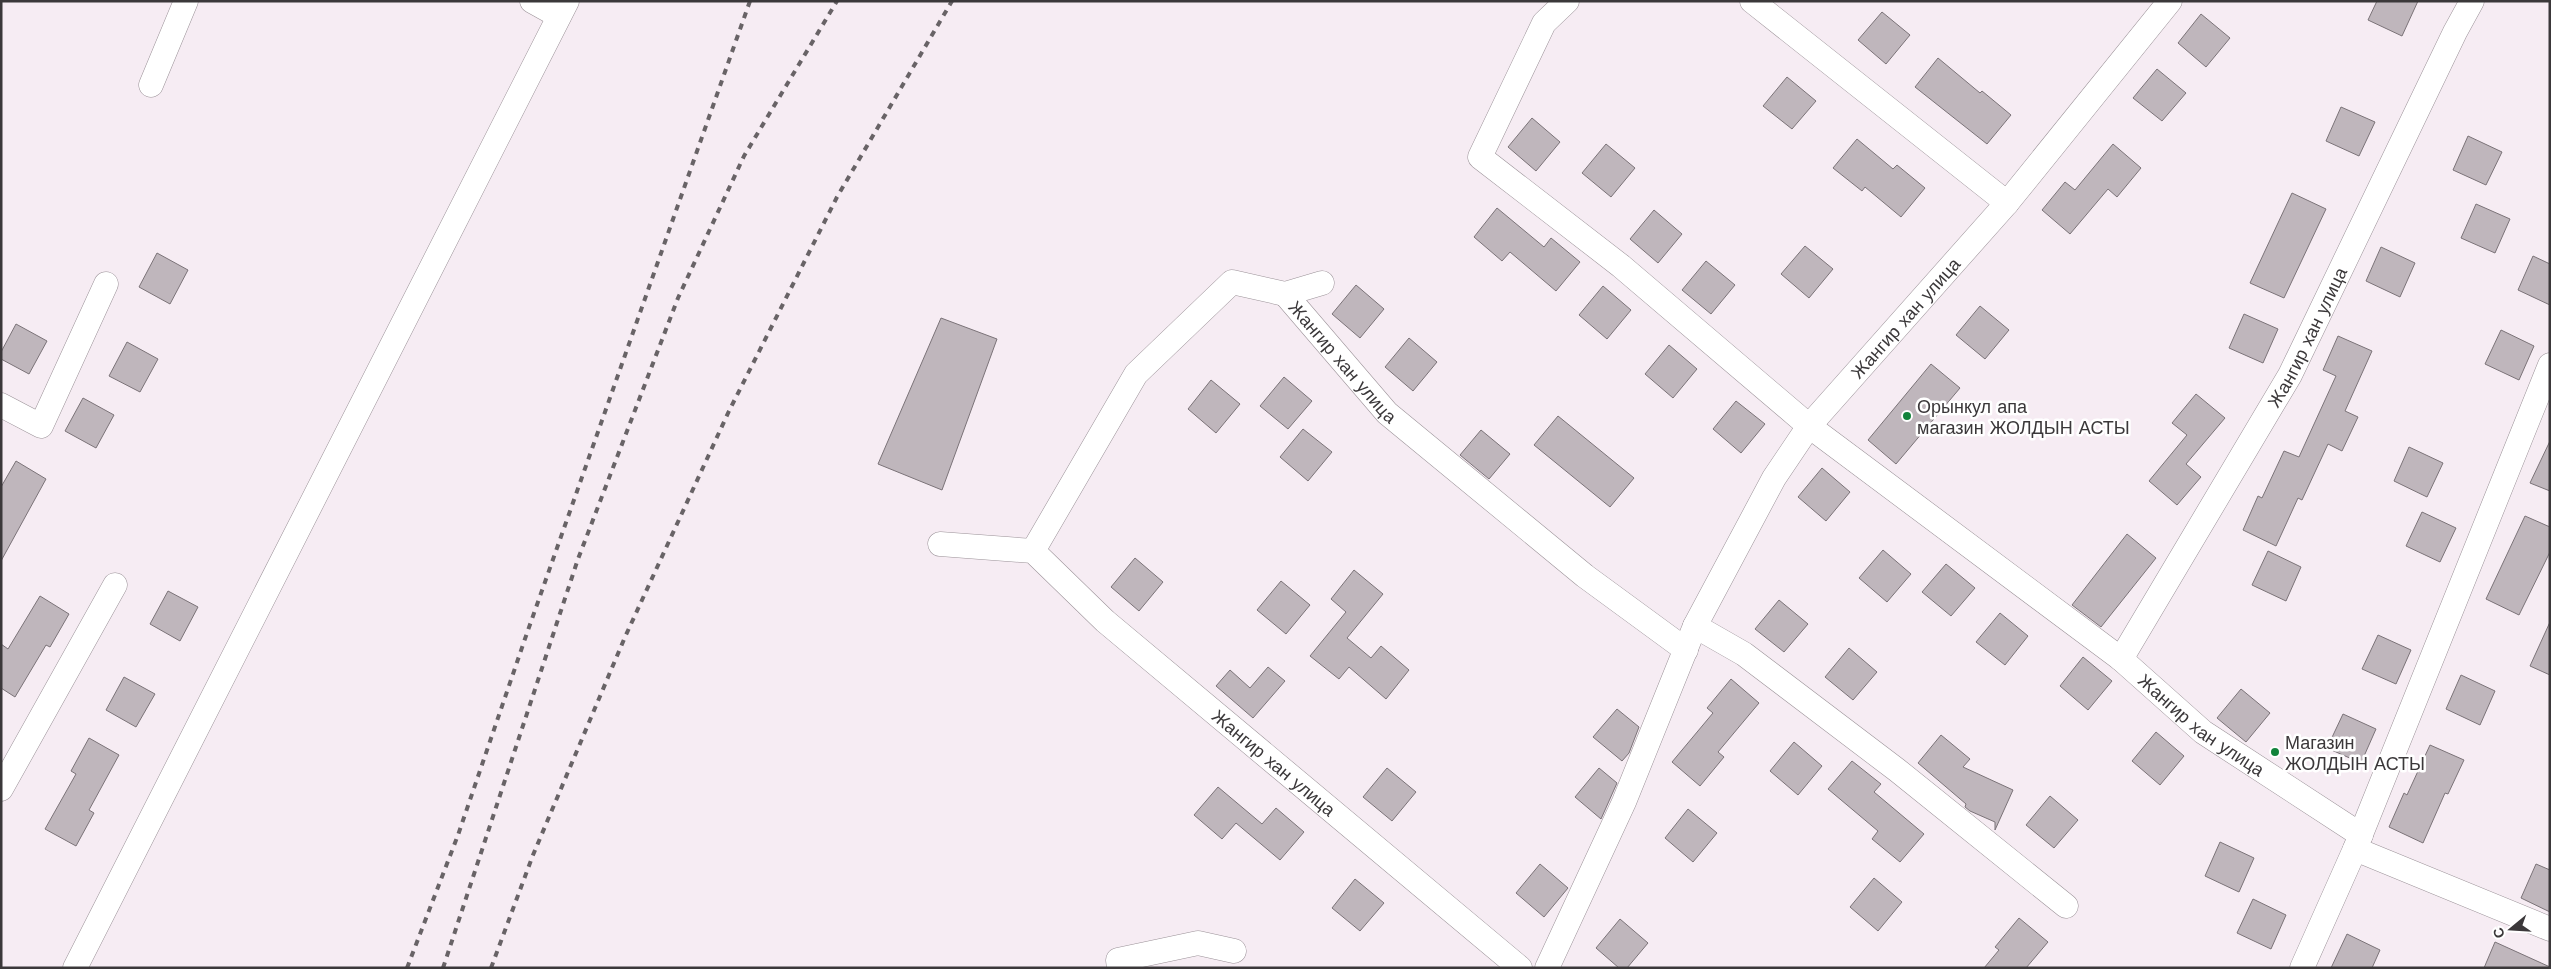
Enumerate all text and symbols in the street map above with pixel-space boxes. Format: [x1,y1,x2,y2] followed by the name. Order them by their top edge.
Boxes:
[1846,252,1965,382] street label: Жангир хан улица
[2263,263,2351,411] street label: Жангир хан улица
[1285,296,1402,428] street label: Жангир хан улица
[1917,396,2130,438] place label: Орынкул апа магазин ЖОЛДЫН АСТЫ
[1901,410,1913,422] marker: Орынкул апа магазин ЖОЛДЫН АСТЫ
[2134,669,2269,780] street label: Жангир хан улица
[1208,705,1341,820] street label: Жангир хан улица
[2285,732,2425,774] place label: Магазин ЖОЛДЫН АСТЫ
[2269,746,2281,758] marker: Магазин ЖОЛДЫН АСТЫ
[2486,904,2536,954] north arrow
[2489,926,2508,940] text: С

